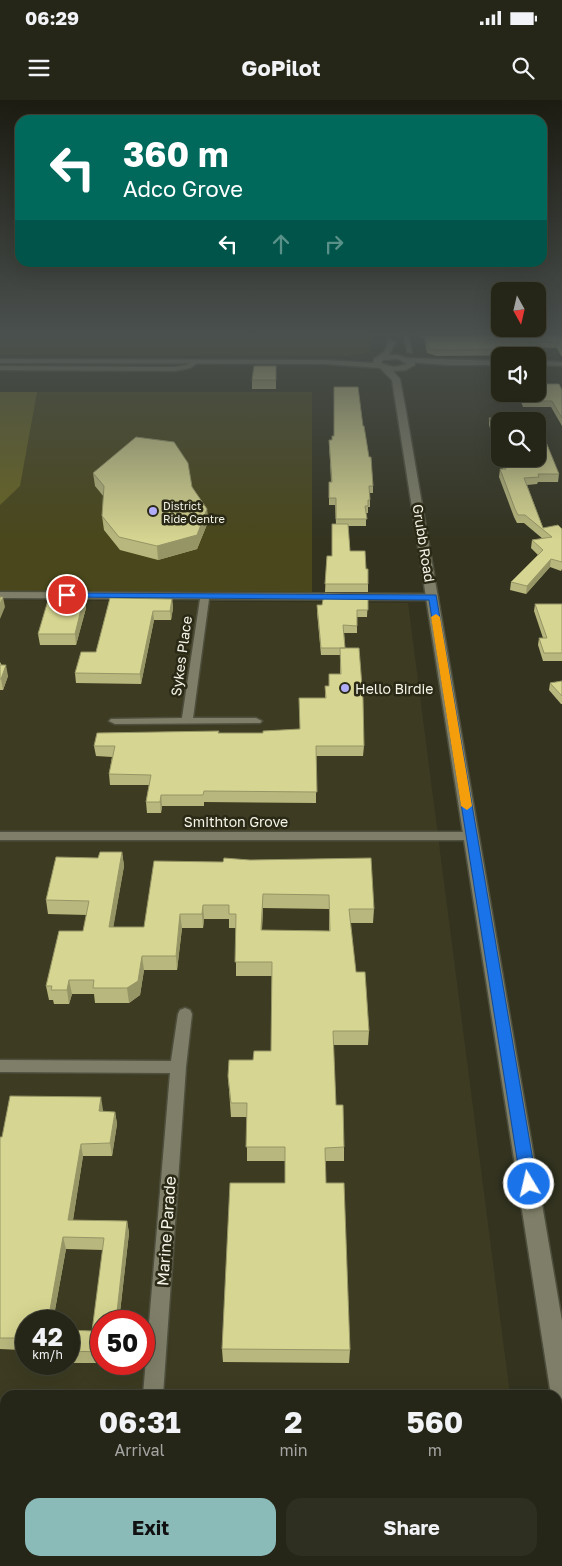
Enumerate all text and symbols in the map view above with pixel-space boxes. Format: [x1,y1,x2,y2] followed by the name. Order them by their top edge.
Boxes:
[25,6,79,29] text: 06:29
[25,54,53,82] icon: menu
[241,54,321,81] text: GoPilot
[509,54,537,82] icon: search
[123,133,229,175] text: 360 m
[40,135,105,200] icon: left
[123,175,243,202] text: Adco Grove
[214,230,242,258] icon: left
[267,230,295,258] icon: ahead
[320,230,348,258] icon: right
[491,282,546,338] north arrow
[491,282,546,467] map controls
[491,347,546,402] button: sound
[491,412,546,467] button: search
[163,499,225,525] place label: District Ride Centre
[409,503,439,583] street label: Grubb Road
[147,505,159,517] marker: District Ride Centre
[46,574,88,616] pin
[53,581,81,609] icon: arrive
[167,615,195,697] street label: Sykes Place
[355,680,433,697] place label: Hello Birdie
[339,682,351,694] marker: Hello Birdie
[184,813,288,830] street label: Smithton Grove
[502,1157,554,1209] position arrow
[152,1175,180,1287] street label: Marine Parade
[90,1310,155,1375] speed limit sign: 50
[32,1321,63,1352] text: 42
[32,1347,63,1362] text: km/h
[99,1404,181,1440] text: 06:31
[284,1404,303,1440] text: 2
[406,1404,463,1440] text: 560
[115,1440,165,1460] text: Arrival
[279,1440,308,1460] text: min
[428,1440,442,1460] text: m
[25,1498,276,1556] button: Exit
[286,1498,537,1556] button: Share

